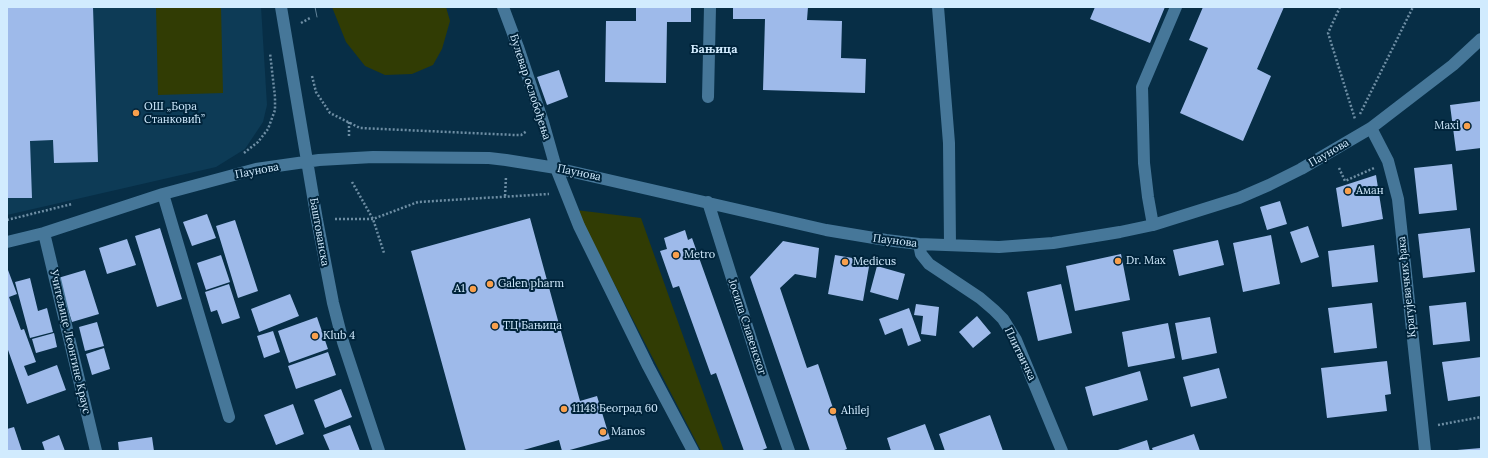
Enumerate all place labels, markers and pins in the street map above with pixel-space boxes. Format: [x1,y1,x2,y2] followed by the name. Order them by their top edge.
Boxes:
[144,100,205,126] place label: ОШ „Бора Станковић”
[131,108,141,118] marker: ОШ „Бора Станковић”
[1434,119,1459,133] place label: Maxi
[1462,121,1472,131] marker: Maxi
[1356,184,1384,198] place label: Аман
[1343,186,1353,196] marker: Аман
[684,248,715,262] place label: Metro
[671,250,681,260] marker: Metro
[1126,254,1166,268] place label: Dr. Max
[853,255,896,269] place label: Medicus
[1113,256,1123,266] marker: Dr. Max
[840,257,850,267] marker: Medicus
[498,277,564,291] place label: Galen pharm
[485,279,495,289] marker: Galen pharm
[454,282,465,296] place label: A1
[468,284,478,294] marker: A1
[503,319,562,333] place label: ТЦ Бањица
[490,321,500,331] marker: ТЦ Бањица
[323,329,355,343] place label: Klub 4
[310,331,320,341] marker: Klub 4
[572,402,658,416] place label: 11148 Београд 60
[559,404,569,414] marker: 11148 Београд 60
[841,404,869,418] place label: Ahilej
[828,406,838,416] marker: Ahilej
[611,425,645,439] place label: Manos
[598,427,608,437] marker: Manos

